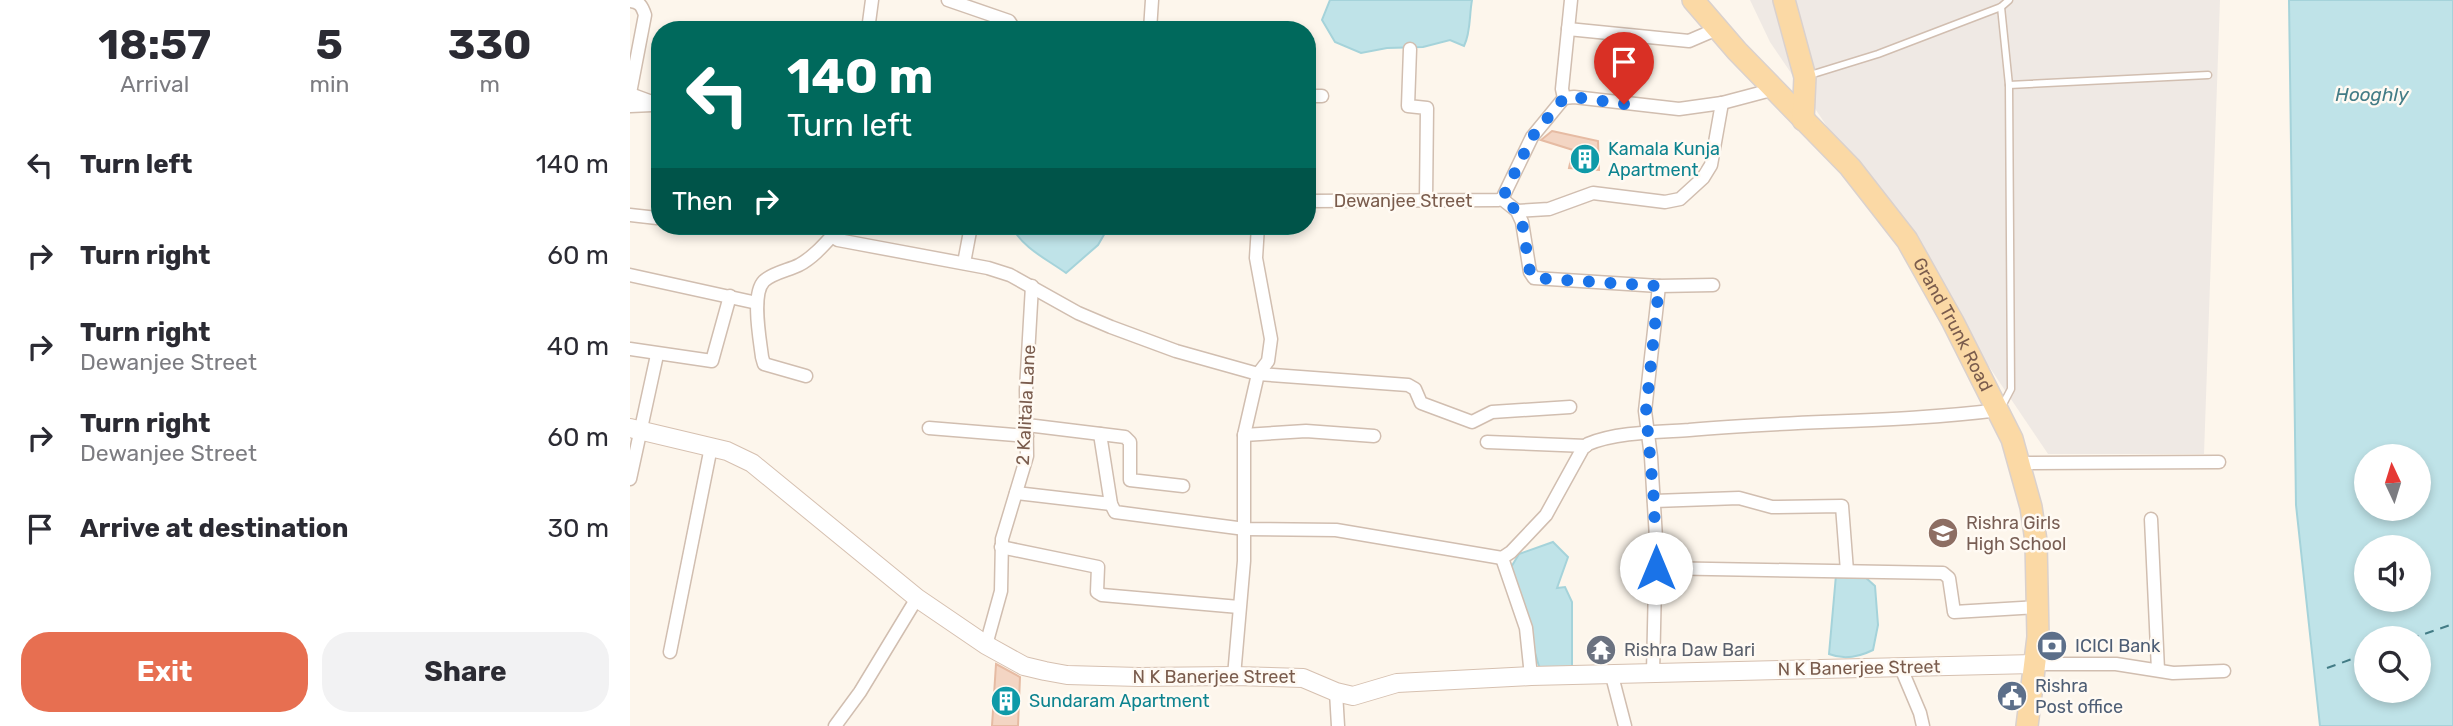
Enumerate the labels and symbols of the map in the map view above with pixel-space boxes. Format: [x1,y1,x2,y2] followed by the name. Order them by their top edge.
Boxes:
[1594,32,1654,104] pin
[2335,83,2409,106] water label: Hooghly
[1608,138,1720,181] place label: Kamala Kunja Apartment
[1568,142,1602,176] building icon: Kamala Kunja Apartment
[1334,190,1472,212] street label: Dewanjee Street
[1908,254,1997,395] street label: Grand Trunk Road
[1012,344,1040,466] street label: 2 Kalitala Lane
[2354,444,2431,522] north arrow
[1966,512,2066,555] place label: Rishra Girls High School
[1926,516,1960,550] school or university icon: Rishra Girls High School
[1619,531,1693,605] position arrow
[2035,629,2069,663] bank icon: ICICI Bank
[1584,633,1618,667] temple icon: Rishra Daw Bari
[2075,635,2161,657] place label: ICICI Bank
[1624,639,1755,661] place label: Rishra Daw Bari
[1777,656,1941,680] street label: N K Banerjee Street
[1133,666,1295,688] street label: N K Banerjee Street
[2035,675,2123,718] place label: Rishra Post office
[1995,679,2029,713] public building icon: Rishra Post office
[989,684,1023,718] building icon: Sundaram Apartment
[1029,690,1210,712] place label: Sundaram Apartment

